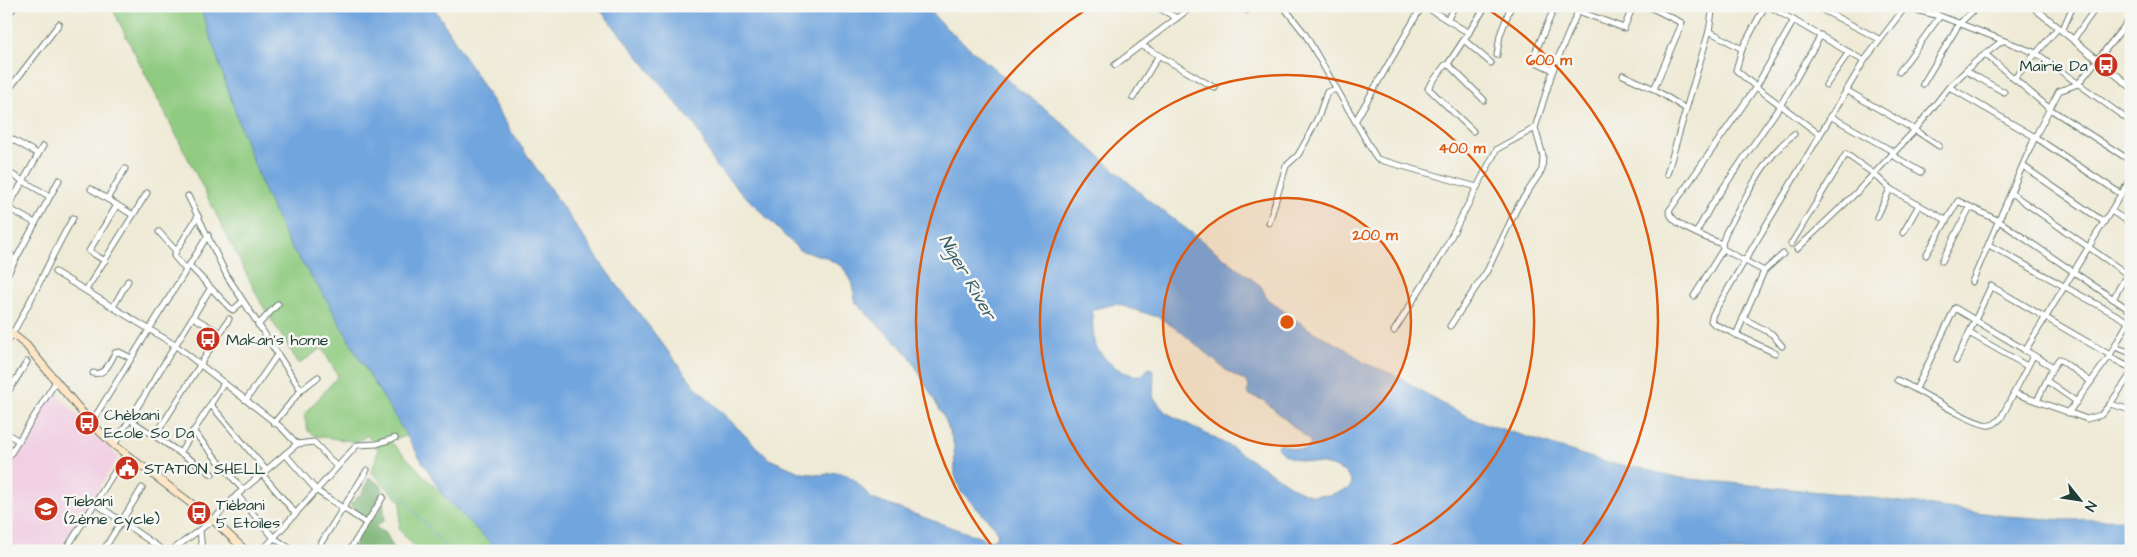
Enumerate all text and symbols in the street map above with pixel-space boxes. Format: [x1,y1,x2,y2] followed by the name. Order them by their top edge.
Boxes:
[1526,50,1572,71] text: 600 m
[2093,52,2119,78] bus stop icon: Mairie Da
[2019,55,2088,77] place label: Mairie Da
[1439,138,1486,159] text: 400 m
[1351,225,1398,246] text: 200 m
[932,230,1003,327] water label: Niger River
[1278,313,1296,331] centre of rings
[195,326,221,352] bus stop icon: Makan's home
[226,329,329,351] place label: Makan's home
[104,404,194,444] place label: Chèbani Ecole So Da
[74,410,100,436] bus stop icon: Chèbani Ecole So Da
[114,455,140,481] public building icon: STATION SHELL
[144,458,266,480] place label: STATION SHELL
[2054,474,2104,524] north arrow
[64,490,160,531] place label: Tiebani (2ème cycle)
[216,494,280,534] place label: Tièbani 5 Etoiles
[33,496,59,522] school or university icon: Tiebani (2ème cycle)
[2079,497,2101,515] text: N
[186,500,212,526] bus stop icon: Tièbani 5 Etoiles

